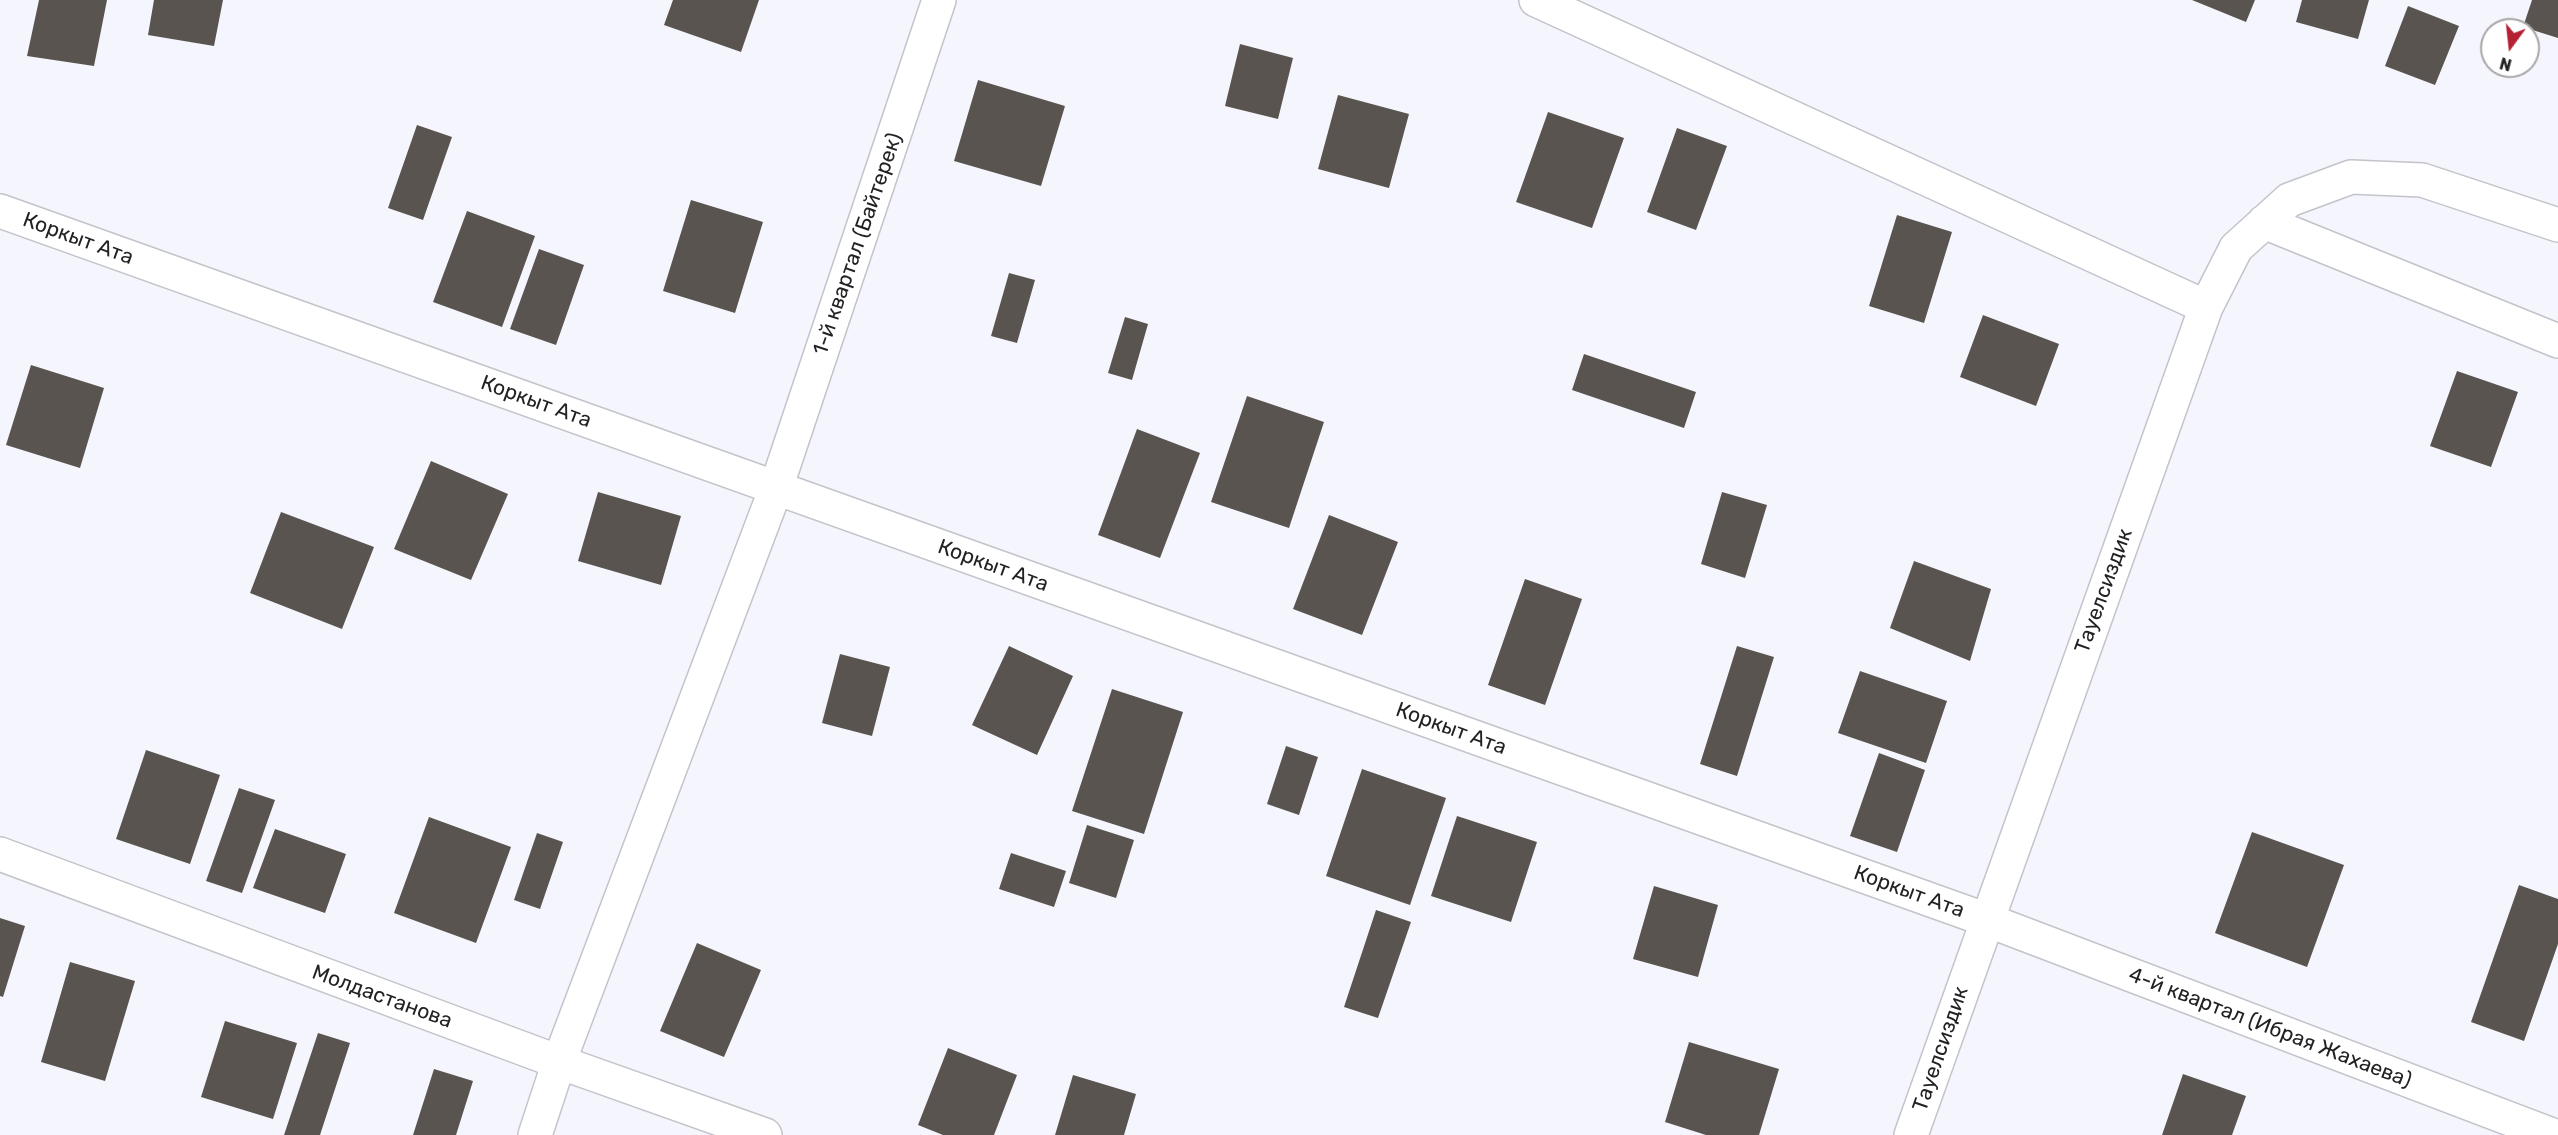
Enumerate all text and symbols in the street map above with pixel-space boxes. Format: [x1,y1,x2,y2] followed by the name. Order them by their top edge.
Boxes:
[2480,18,2540,78] north arrow
[2498,53,2514,75] text: N
[808,130,908,358] street label: 1-й квартал (Байтерек)
[19,207,137,271] street label: Коркыт Ата
[477,370,595,434] street label: Коркыт Ата
[2070,525,2138,657] street label: Тауелсиздик
[934,534,1052,598] street label: Коркыт Ата
[1392,697,1510,761] street label: Коркыт Ата
[1850,860,1968,924] street label: Коркыт Ата
[309,960,455,1034] street label: Молдастанова
[2125,962,2415,1094] street label: 4-й квартал (Ибрая Жахаева)
[1908,983,1974,1115] street label: Тауелсиздик

